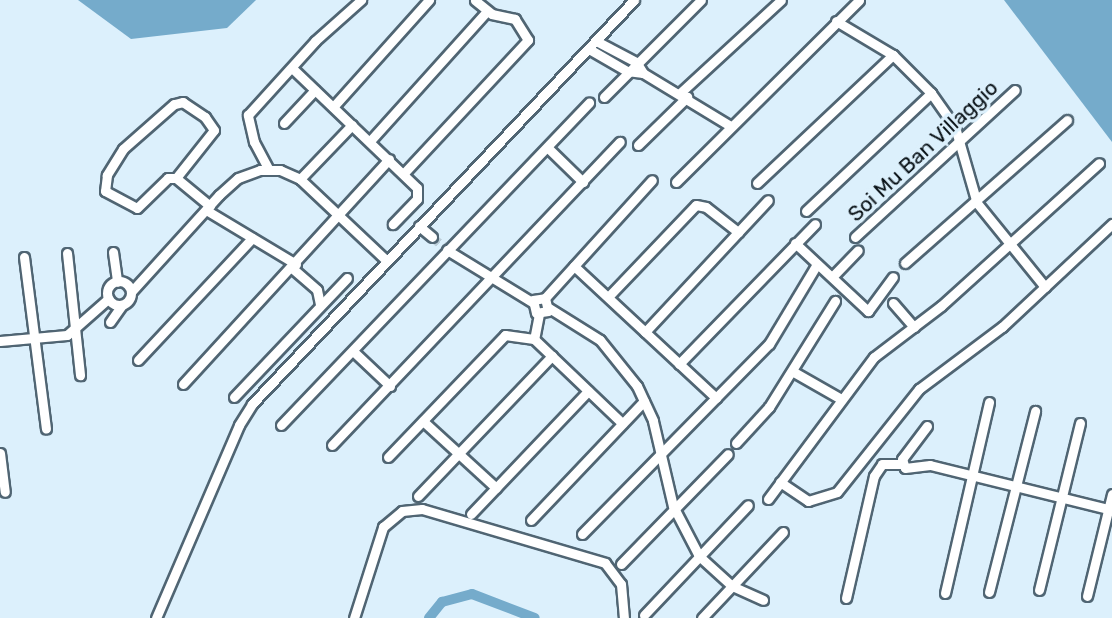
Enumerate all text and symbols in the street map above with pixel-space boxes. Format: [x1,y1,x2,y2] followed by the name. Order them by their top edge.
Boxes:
[843,75,1003,227] street label: Soi Mu Ban Villaggio

